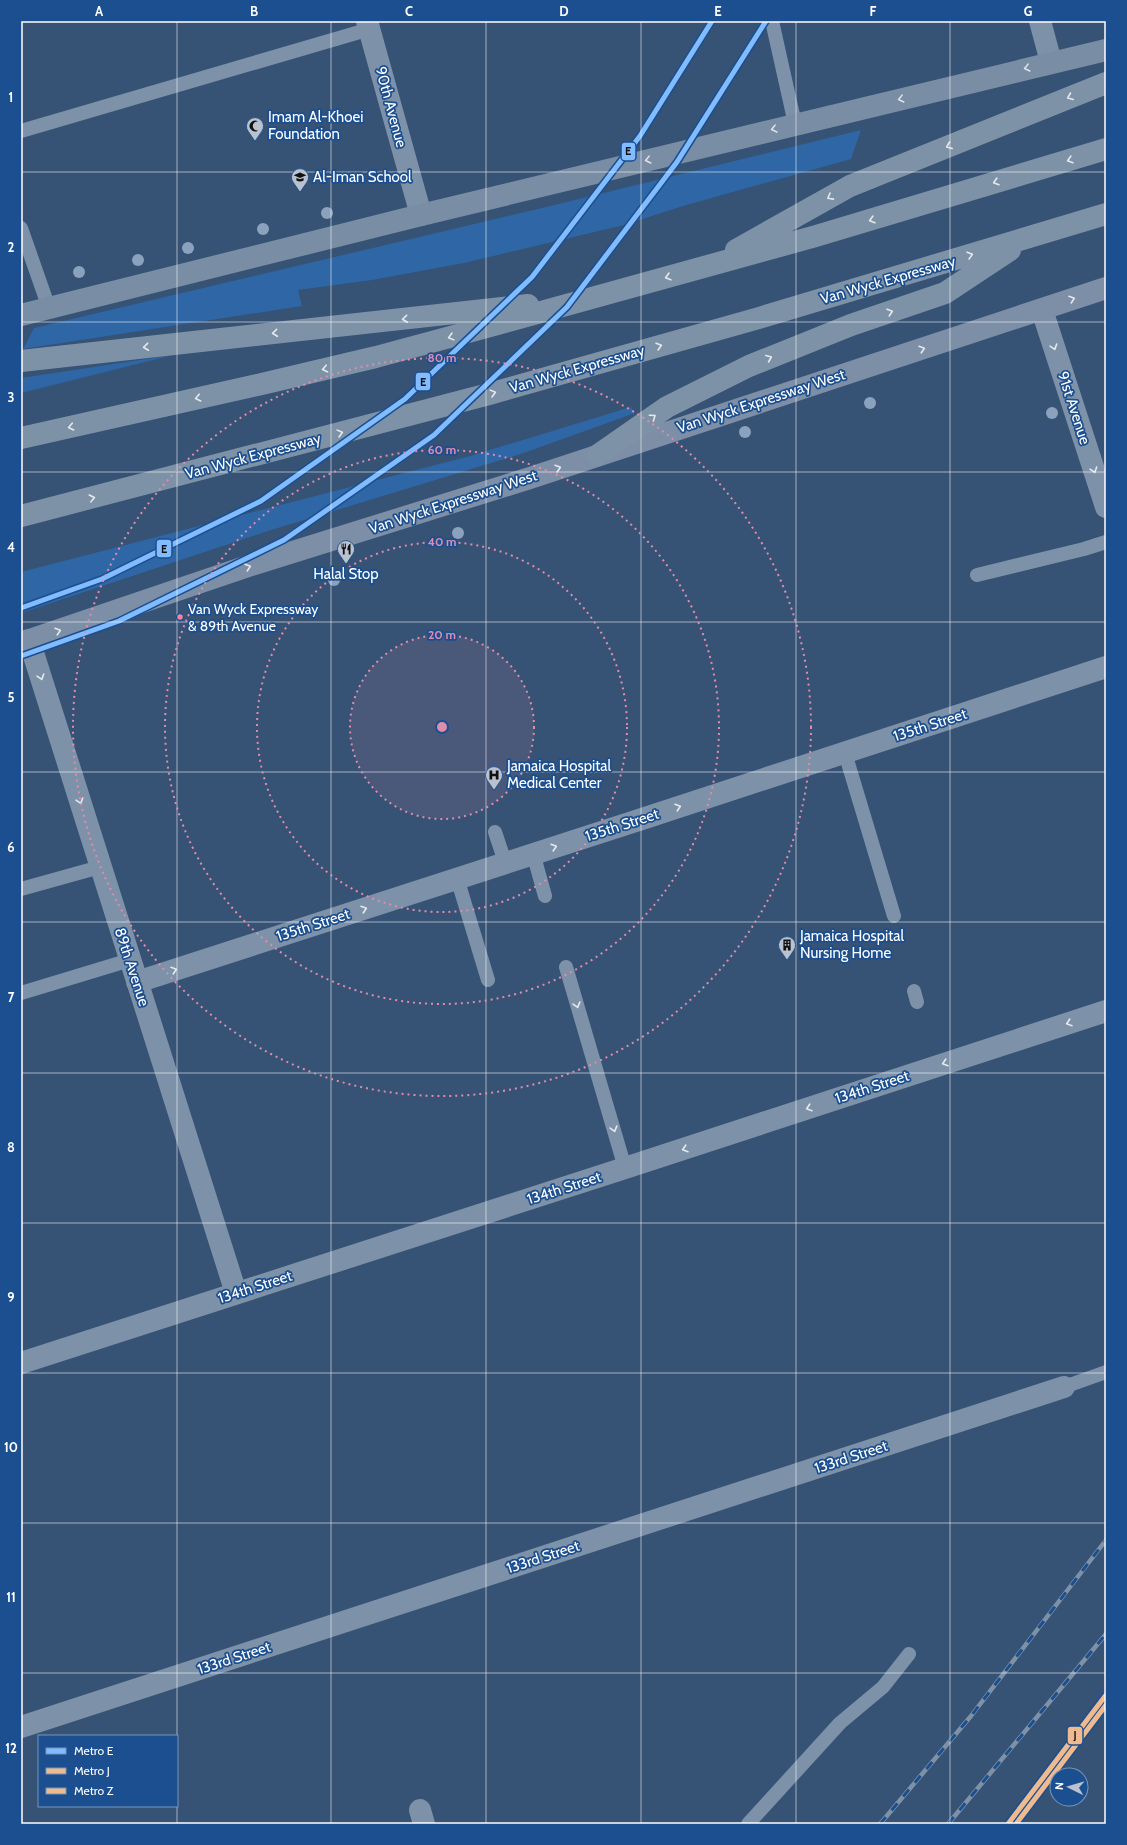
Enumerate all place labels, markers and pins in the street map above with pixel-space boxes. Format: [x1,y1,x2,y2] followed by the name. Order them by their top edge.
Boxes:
[268,108,363,143] place label: Imam Al-Khoei Foundation
[245,116,265,141] mosque icon: Imam Al-Khoei Foundation
[290,167,310,192] school or university icon: Al-Iman School
[313,168,412,186] place label: Al-Iman School
[336,539,356,564] restaurant icon: Halal Stop
[313,565,379,583] place label: Halal Stop
[188,600,318,635] place label: Van Wyck Expressway & 89th Avenue
[175,612,185,622] marker: Van Wyck Expressway & 89th Avenue
[435,720,449,734] centre of rings
[506,757,611,792] place label: Jamaica Hospital Medical Center
[484,765,504,790] hospital icon: Jamaica Hospital Medical Center
[799,927,904,962] place label: Jamaica Hospital Nursing Home
[777,935,797,960] building icon: Jamaica Hospital Nursing Home

